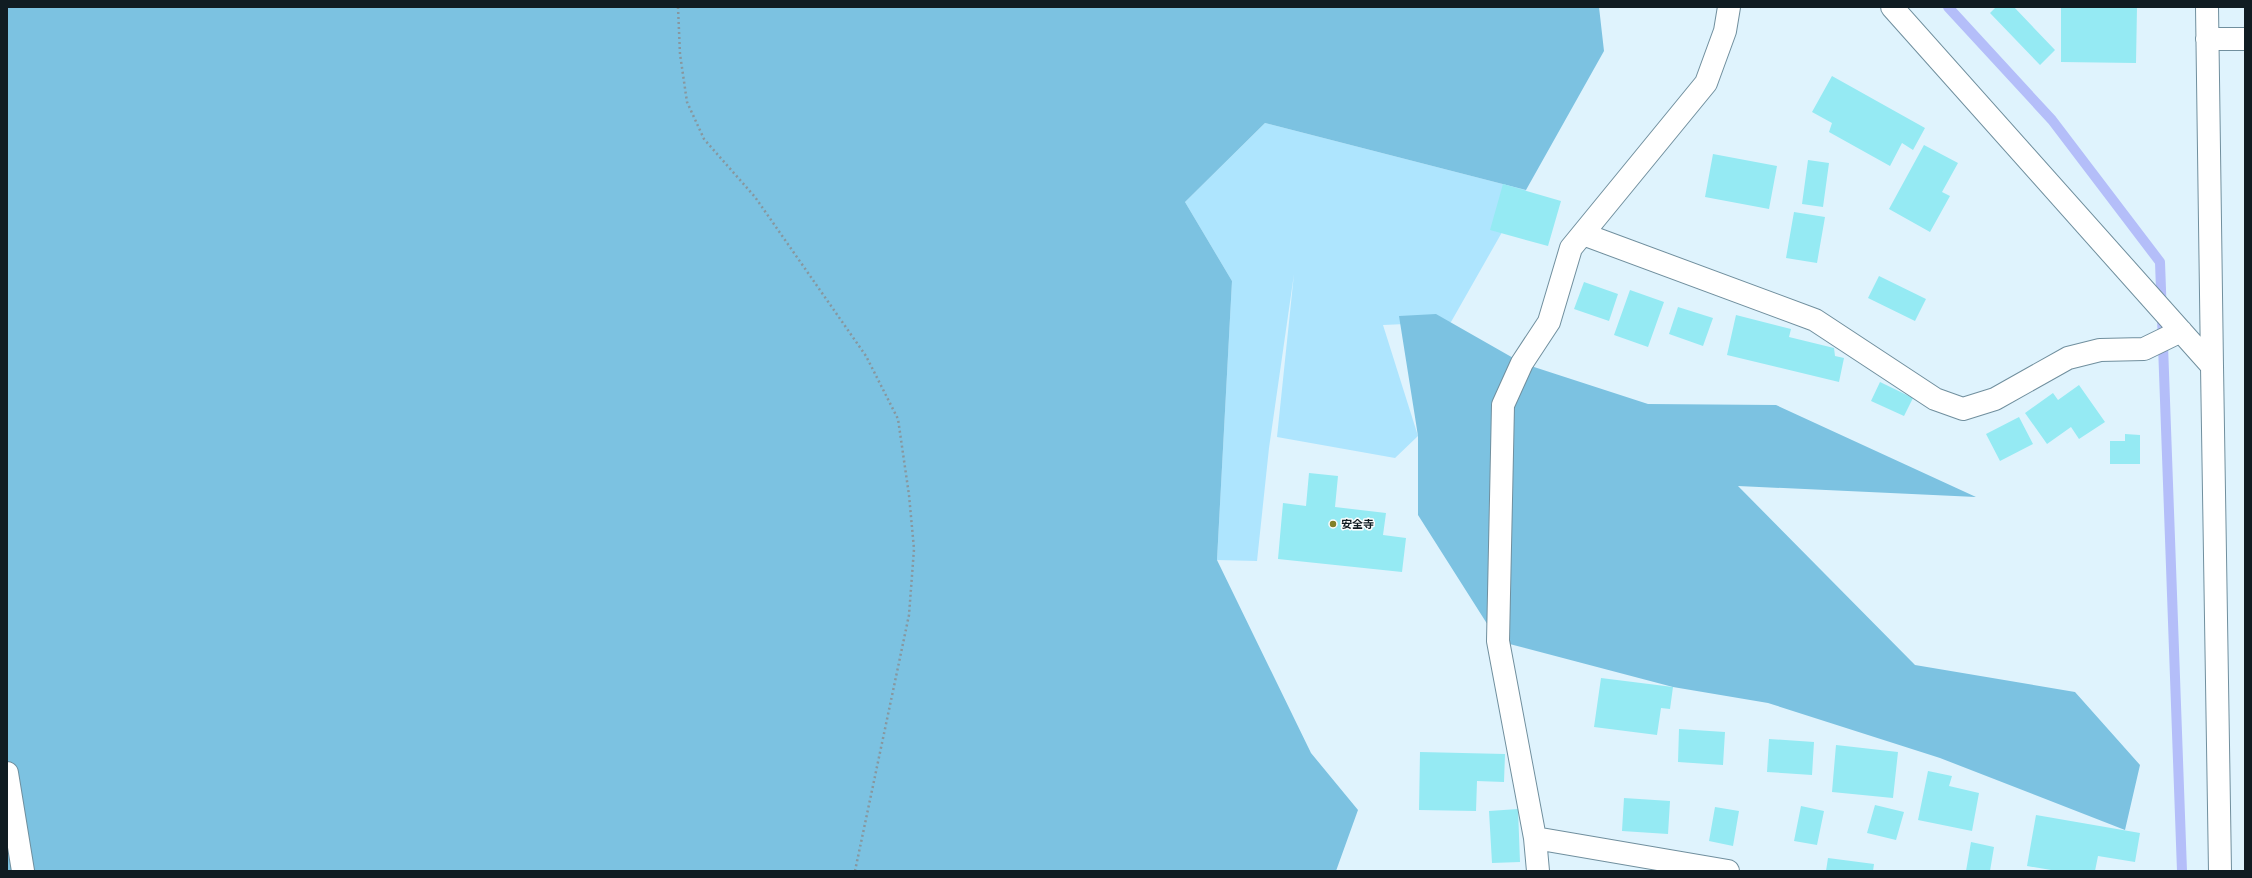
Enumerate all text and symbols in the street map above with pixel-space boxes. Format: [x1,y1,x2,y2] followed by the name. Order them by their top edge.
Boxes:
[1341,518,1374,531] place label: 安全寺
[1328,519,1338,529] marker: 安全寺

